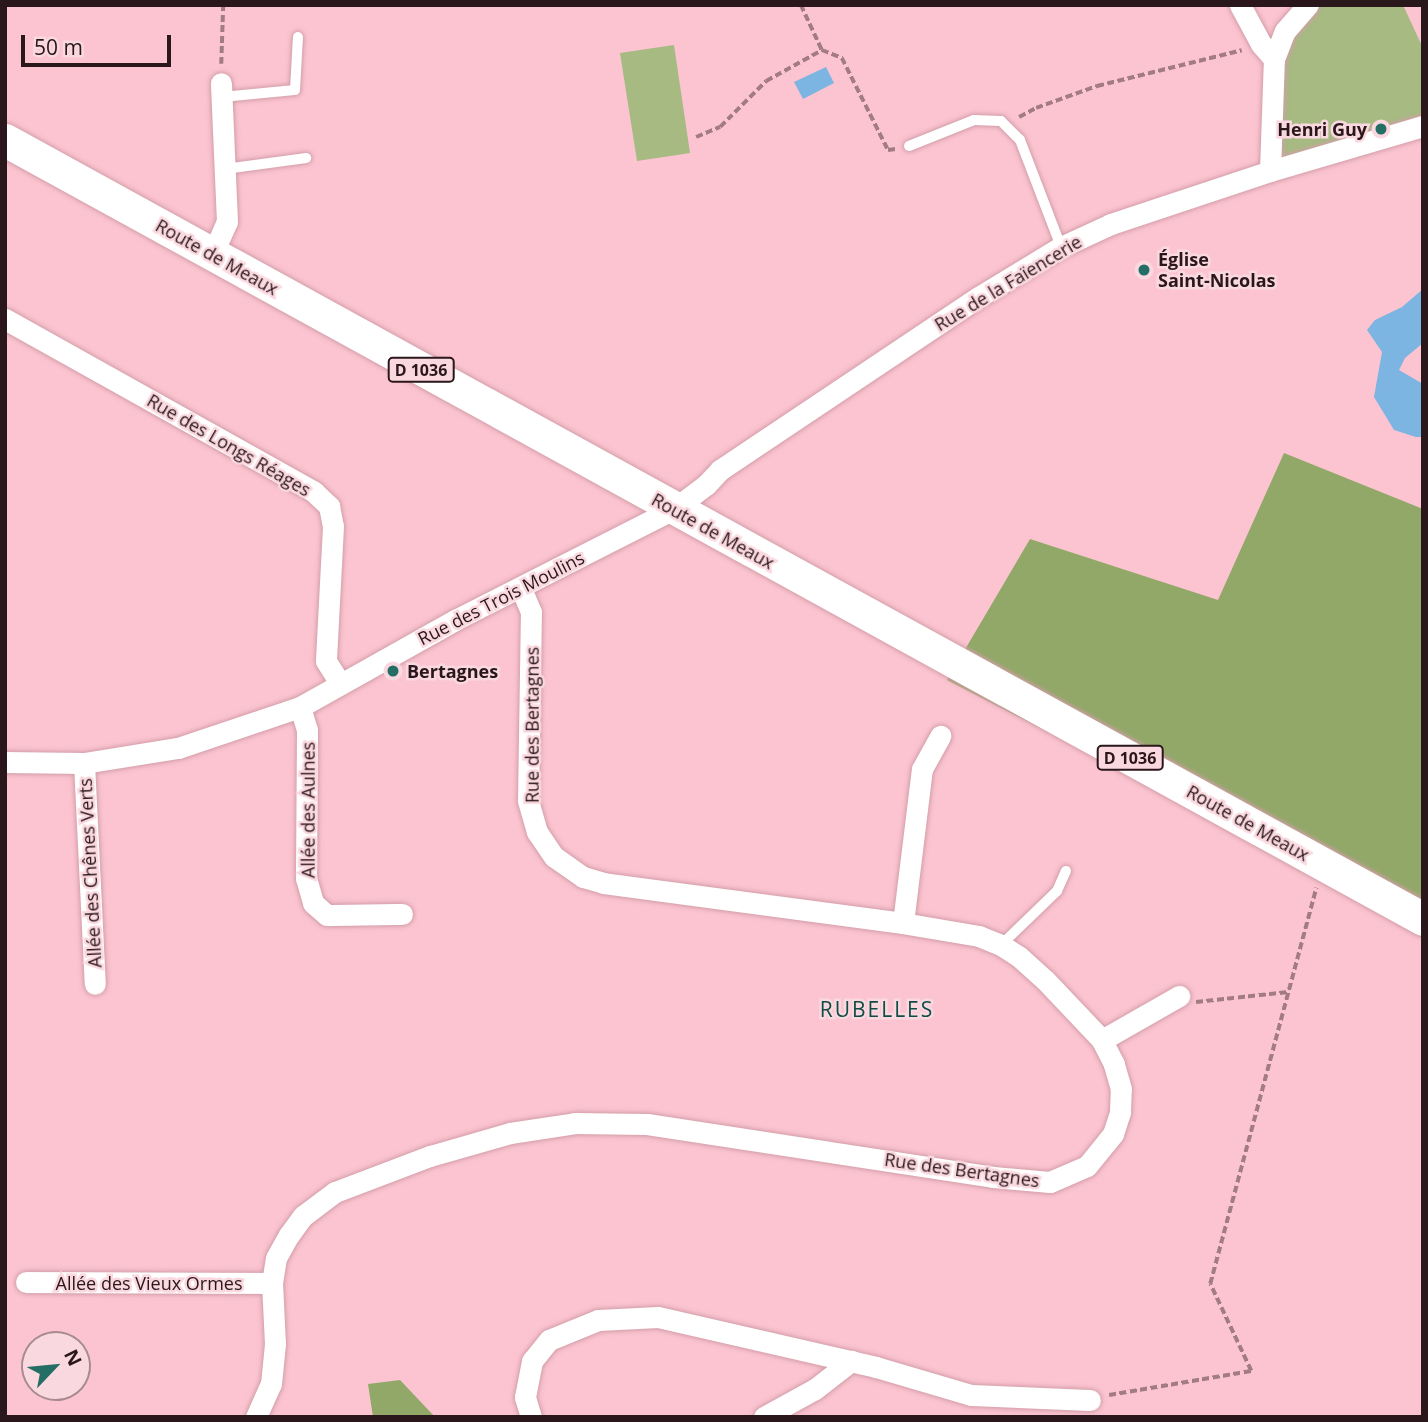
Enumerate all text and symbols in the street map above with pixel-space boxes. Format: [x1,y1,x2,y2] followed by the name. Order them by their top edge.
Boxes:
[24,21,175,65] scale bar
[34,33,83,61] text: 50 m
[1277,118,1367,140] place label: Henri Guy
[1373,121,1389,137] marker: Henri Guy
[152,214,282,300] street label: Route de Meaux
[931,231,1085,335] street label: Rue de la Faïencerie
[1158,249,1276,292] place label: Église Saint-Nicolas
[1136,262,1152,278] marker: Église Saint-Nicolas
[386,358,456,382] road number: D 1036
[143,389,315,501] street label: Rue des Longs Réages
[648,488,778,574] street label: Route de Meaux
[414,547,588,649] street label: Rue des Trois Moulins
[521,647,543,803] street label: Rue des Bertagnes
[407,660,498,682] place label: Bertagnes
[385,663,401,679] marker: Bertagnes
[297,742,319,878] street label: Allée des Aulnes
[1095,746,1165,771] road number: D 1036
[74,778,106,968] street label: Allée des Chênes Verts
[1183,780,1313,866] street label: Route de Meaux
[821,996,933,1022] district label: RUBELLES
[883,1148,1041,1192] street label: Rue des Bertagnes
[56,1272,242,1294] street label: Allée des Vieux Ormes
[21,1331,91,1401] north arrow
[58,1345,88,1370] text: N

